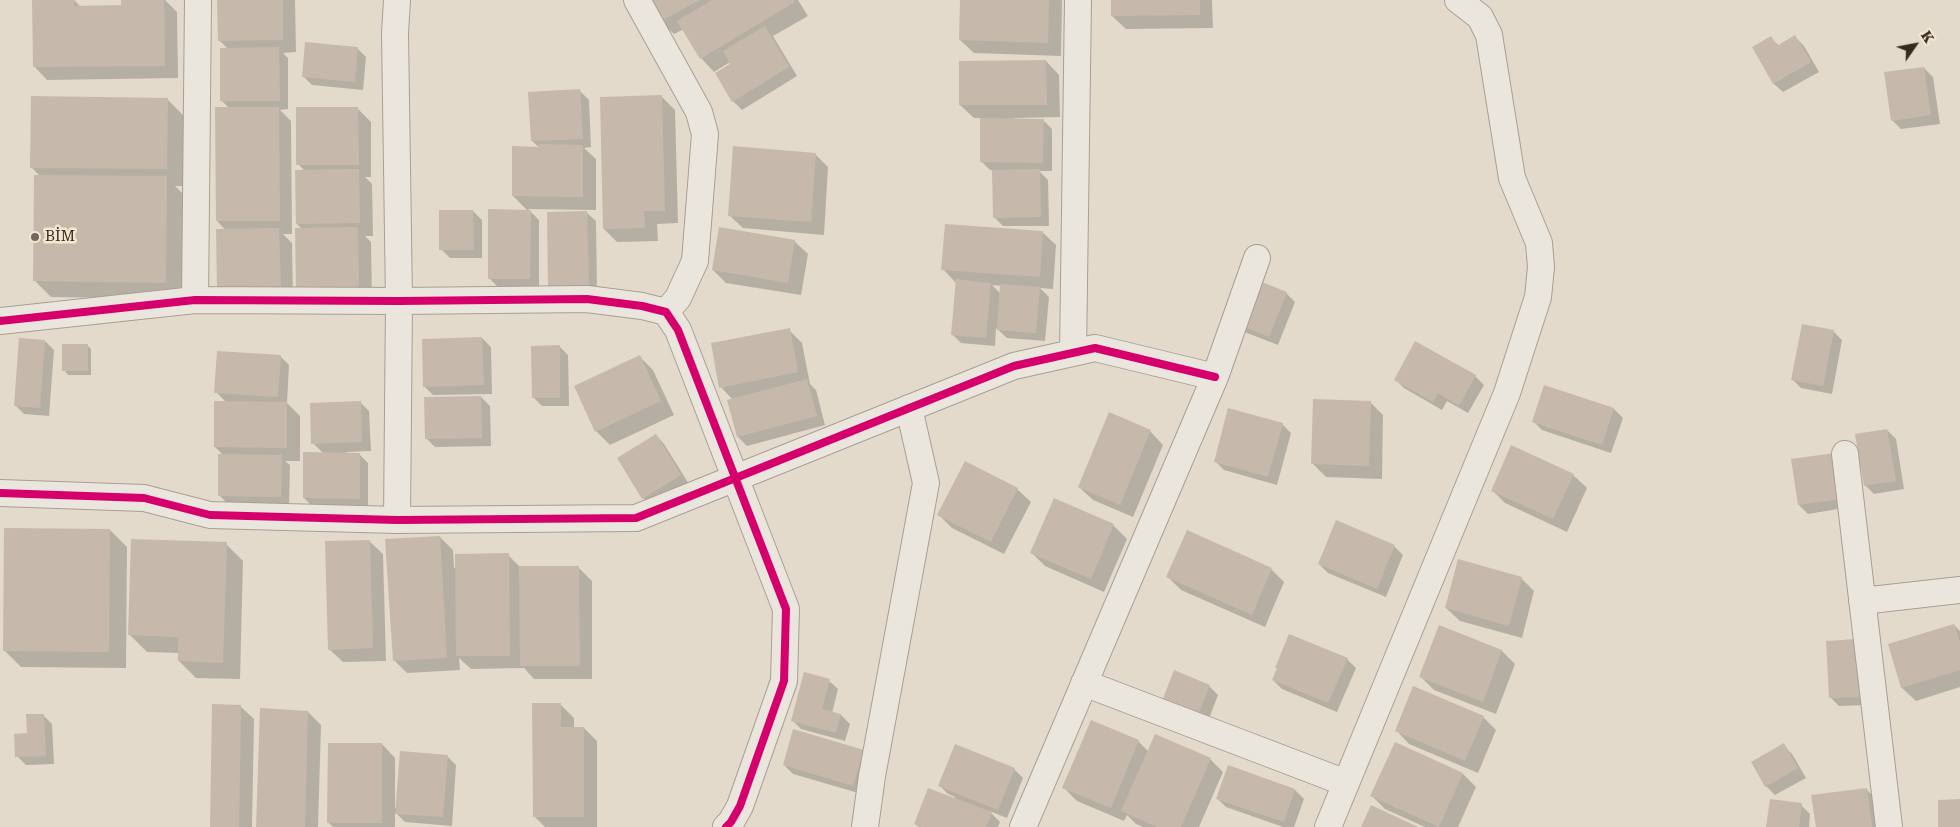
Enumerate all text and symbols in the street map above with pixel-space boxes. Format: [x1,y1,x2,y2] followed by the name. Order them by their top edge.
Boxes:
[1890,20,1940,70] north arrow
[1918,28,1937,46] text: K
[45,228,75,246] place label: BİM
[29,231,41,243] marker: BİM

